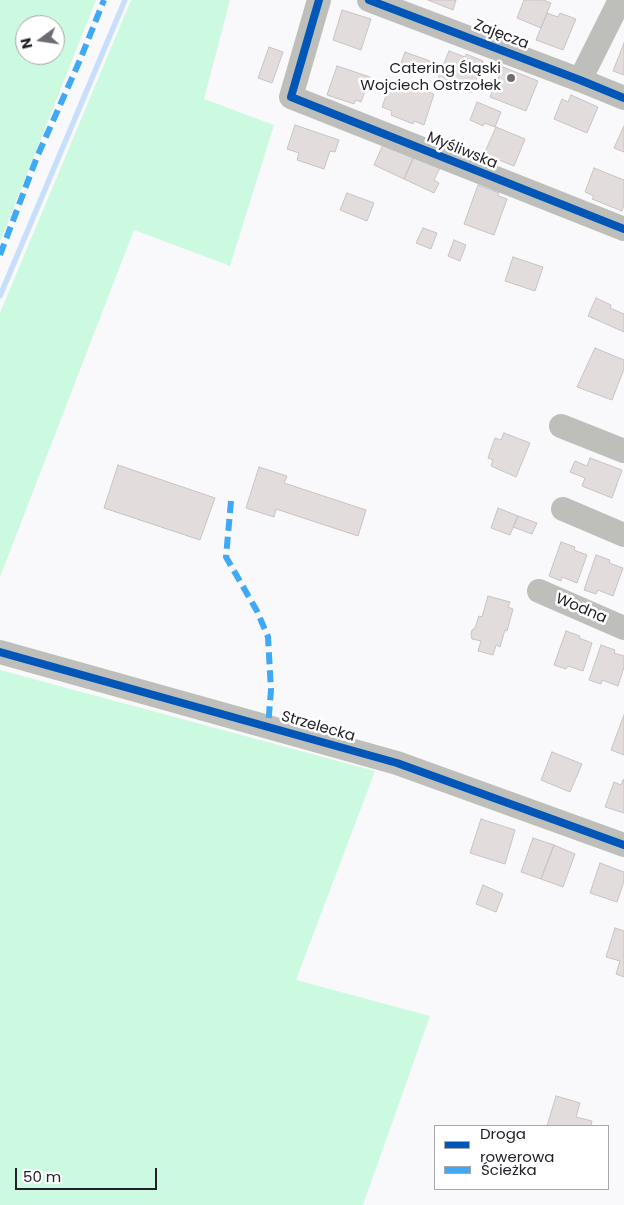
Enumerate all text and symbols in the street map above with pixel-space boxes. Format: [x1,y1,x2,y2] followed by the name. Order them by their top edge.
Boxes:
[15,15,65,65] north arrow
[471,16,531,54] street label: Zajęcza
[15,36,37,51] text: N
[360,60,501,95] place label: Catering Śląski Wojciech Ostrzołek
[505,72,517,84] marker: Catering Śląski Wojciech Ostrzołek
[424,129,500,173] street label: Myśliwska
[553,590,609,628] street label: Wodna
[279,708,357,746] street label: Strzelecka
[480,1123,554,1167] text: Droga rowerowa
[434,1125,609,1190] legend
[18,1158,160,1190] scale bar
[481,1159,537,1180] text: Ścieżka
[23,1166,61,1187] text: 50 m

